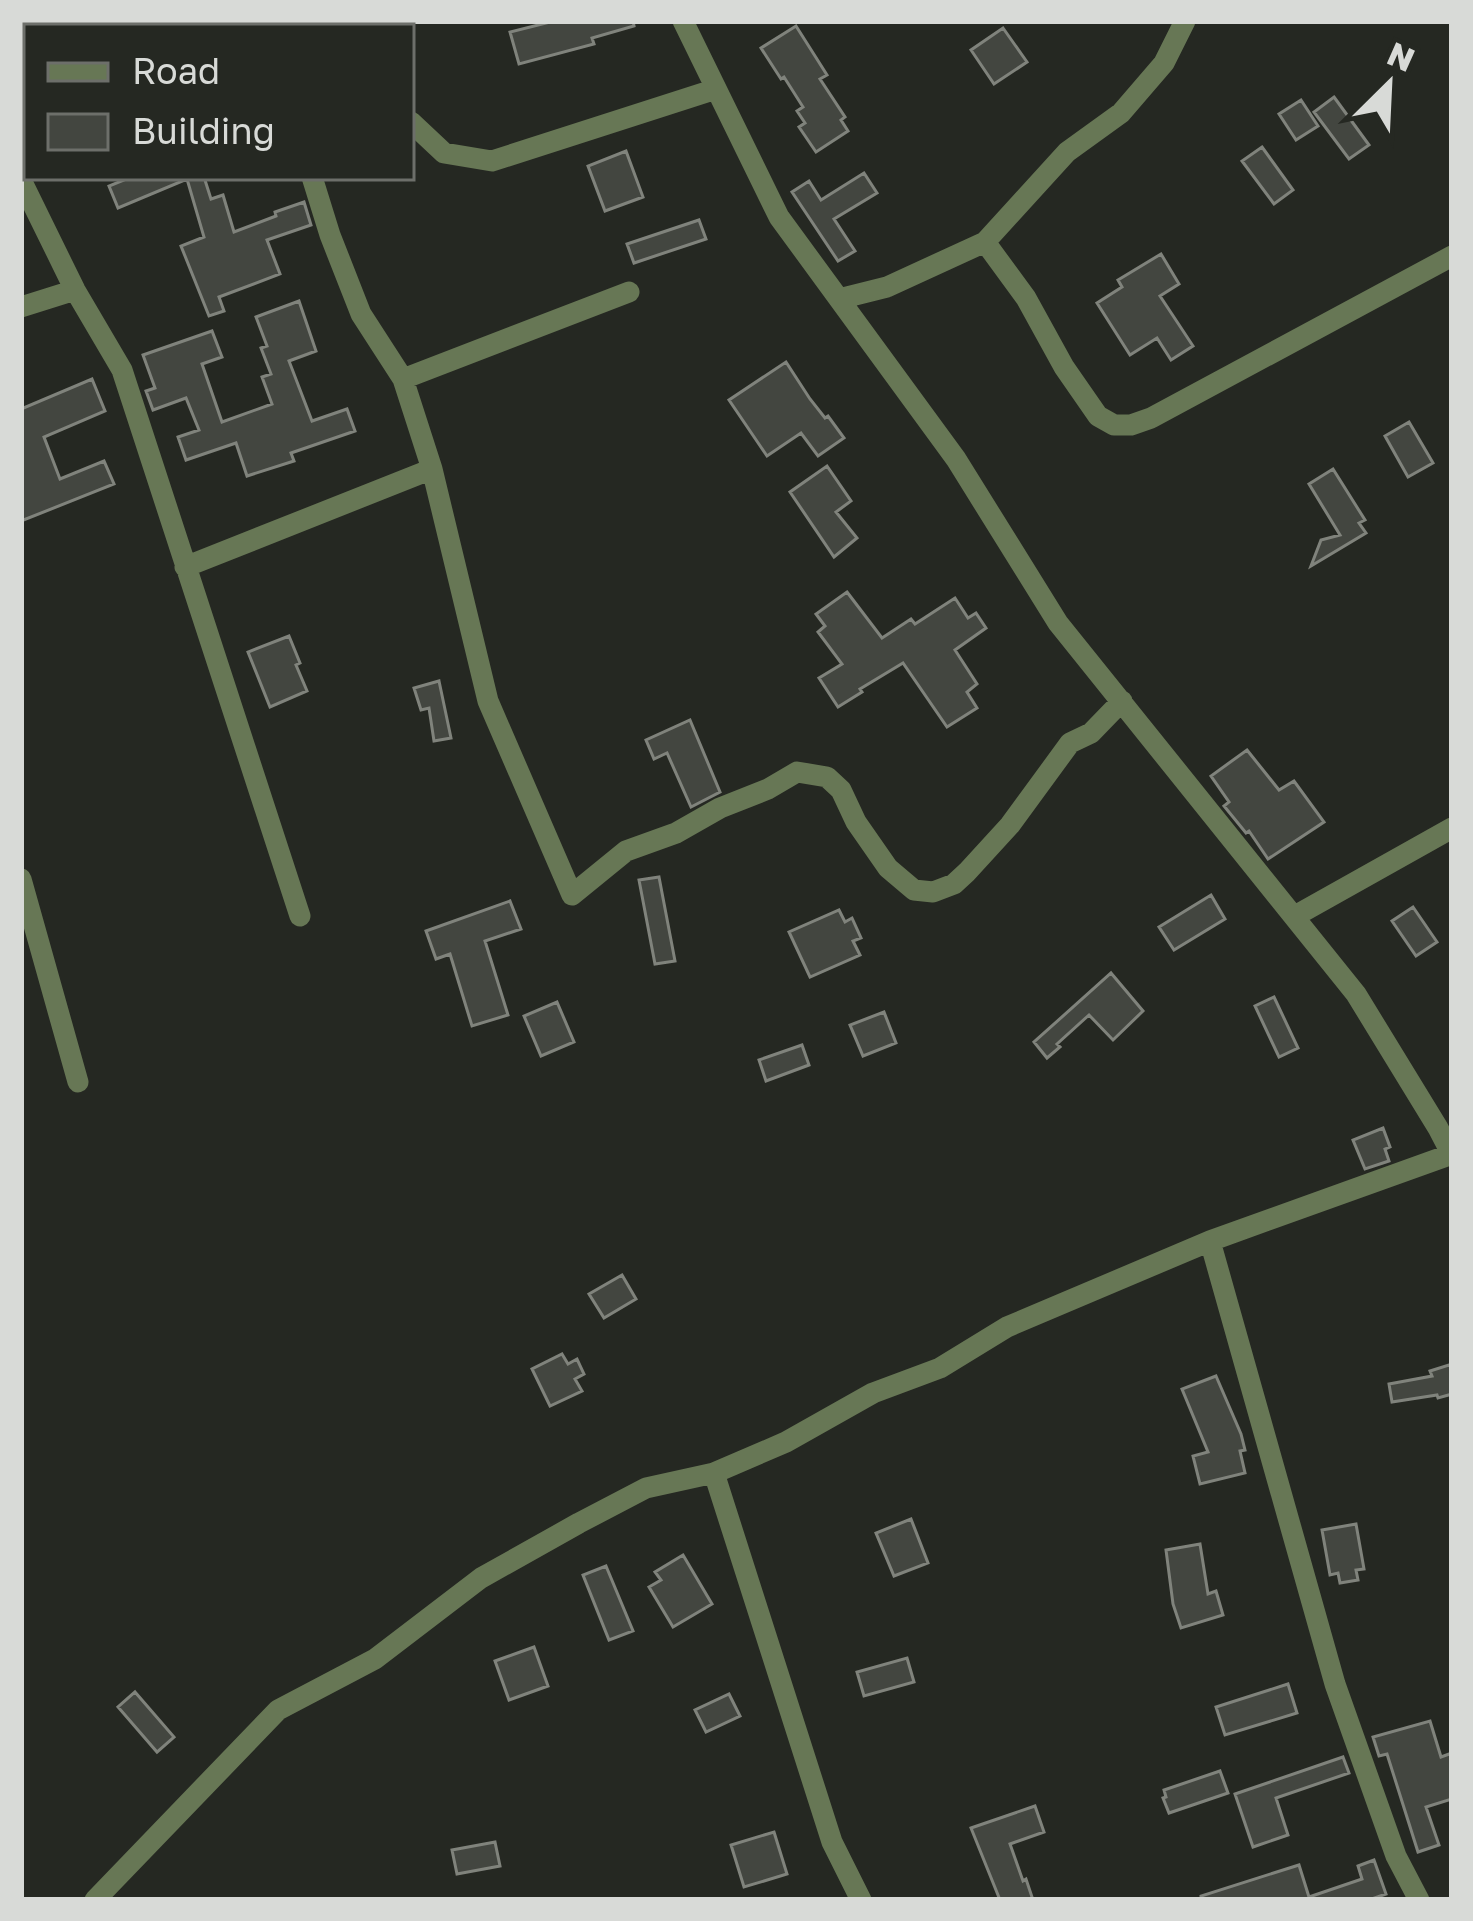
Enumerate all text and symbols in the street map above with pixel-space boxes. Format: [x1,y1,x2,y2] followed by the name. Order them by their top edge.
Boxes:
[24,24,414,180] legend
[1329,24,1449,144] north arrow
[1382,33,1421,79] text: N
[132,49,220,92] text: Road
[132,109,275,152] text: Building

